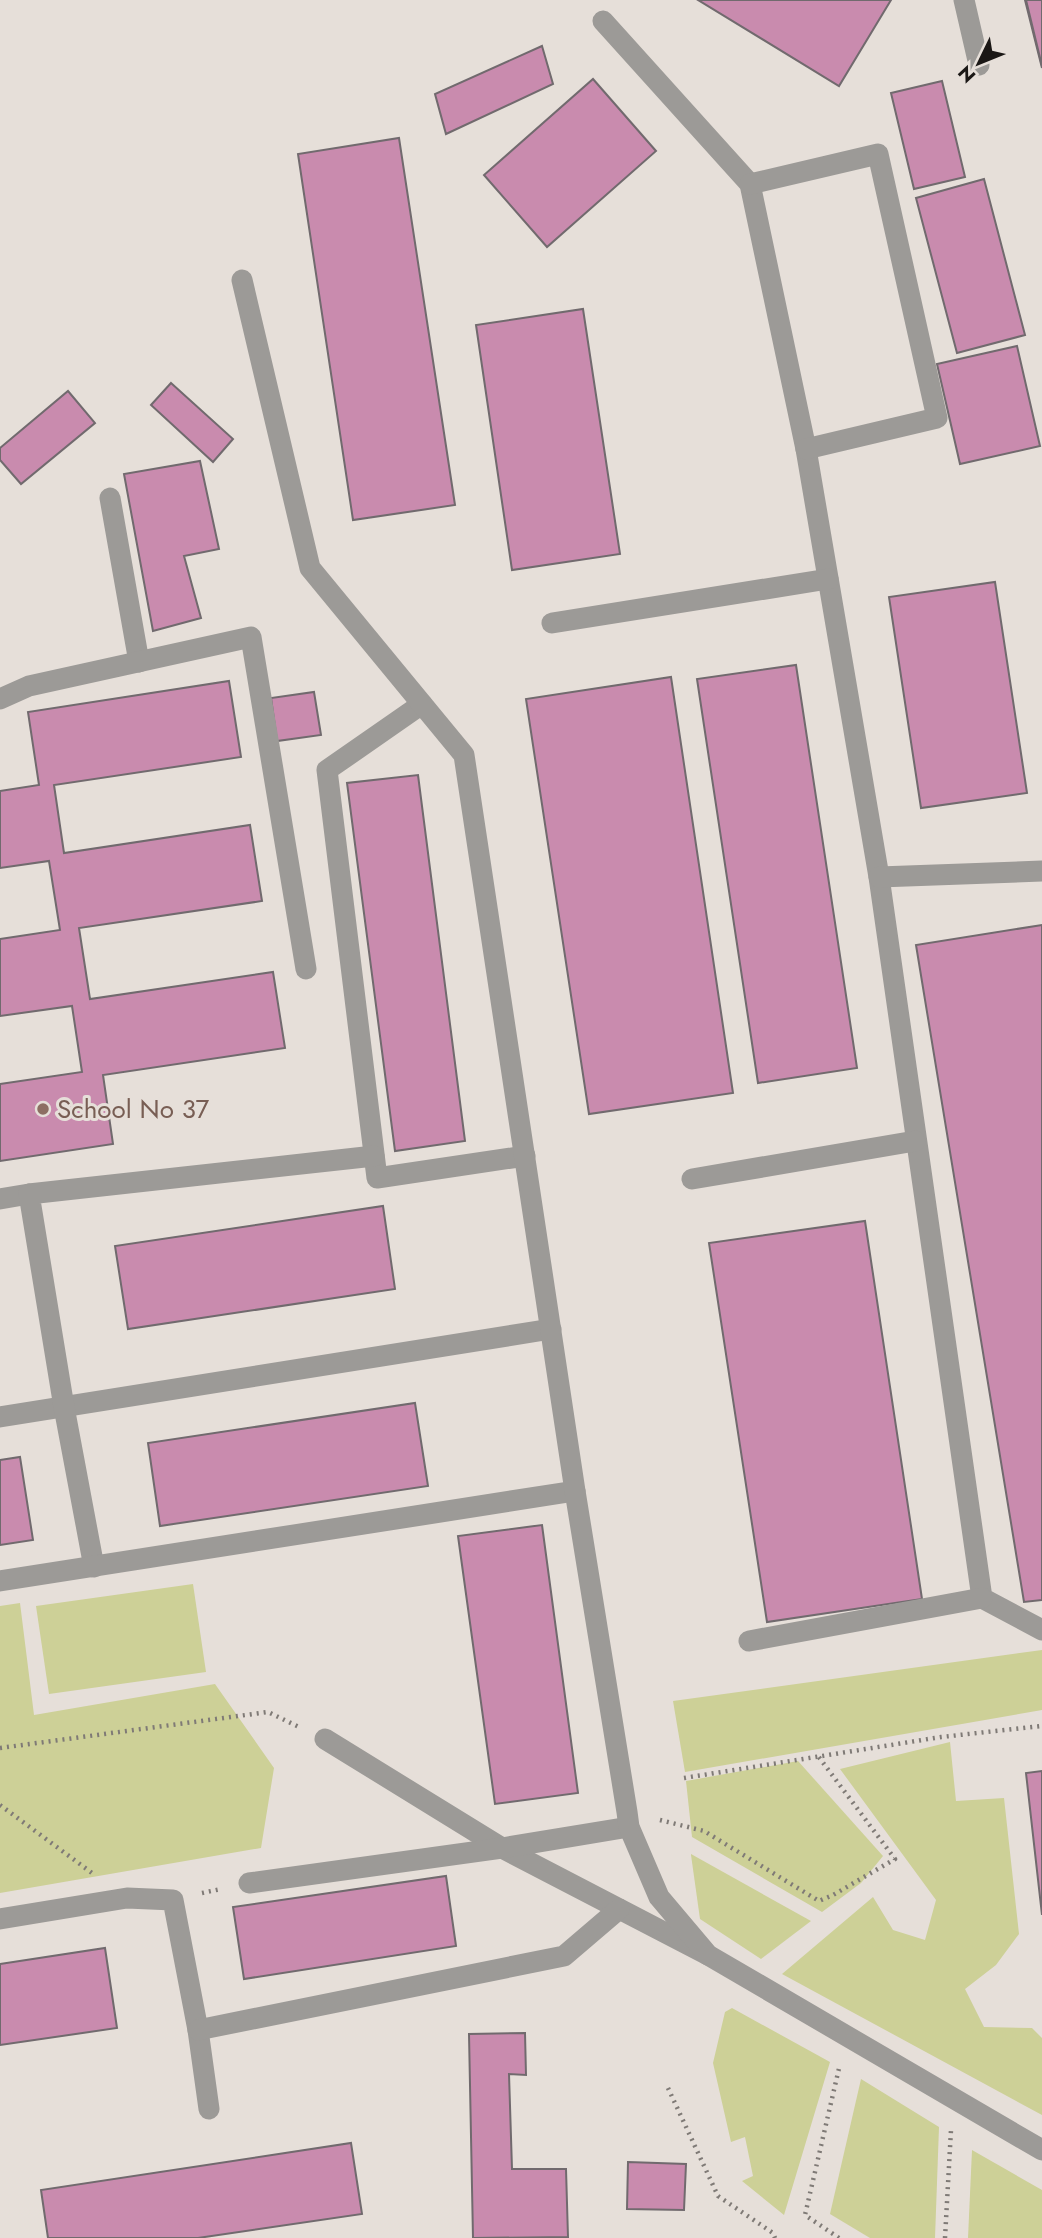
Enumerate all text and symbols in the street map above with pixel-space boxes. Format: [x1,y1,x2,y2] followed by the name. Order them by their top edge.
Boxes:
[944,28,1014,98] north arrow
[952,60,982,89] text: N
[57,1090,209,1128] place label: School No 37
[35,1101,51,1117] marker: School No 37

